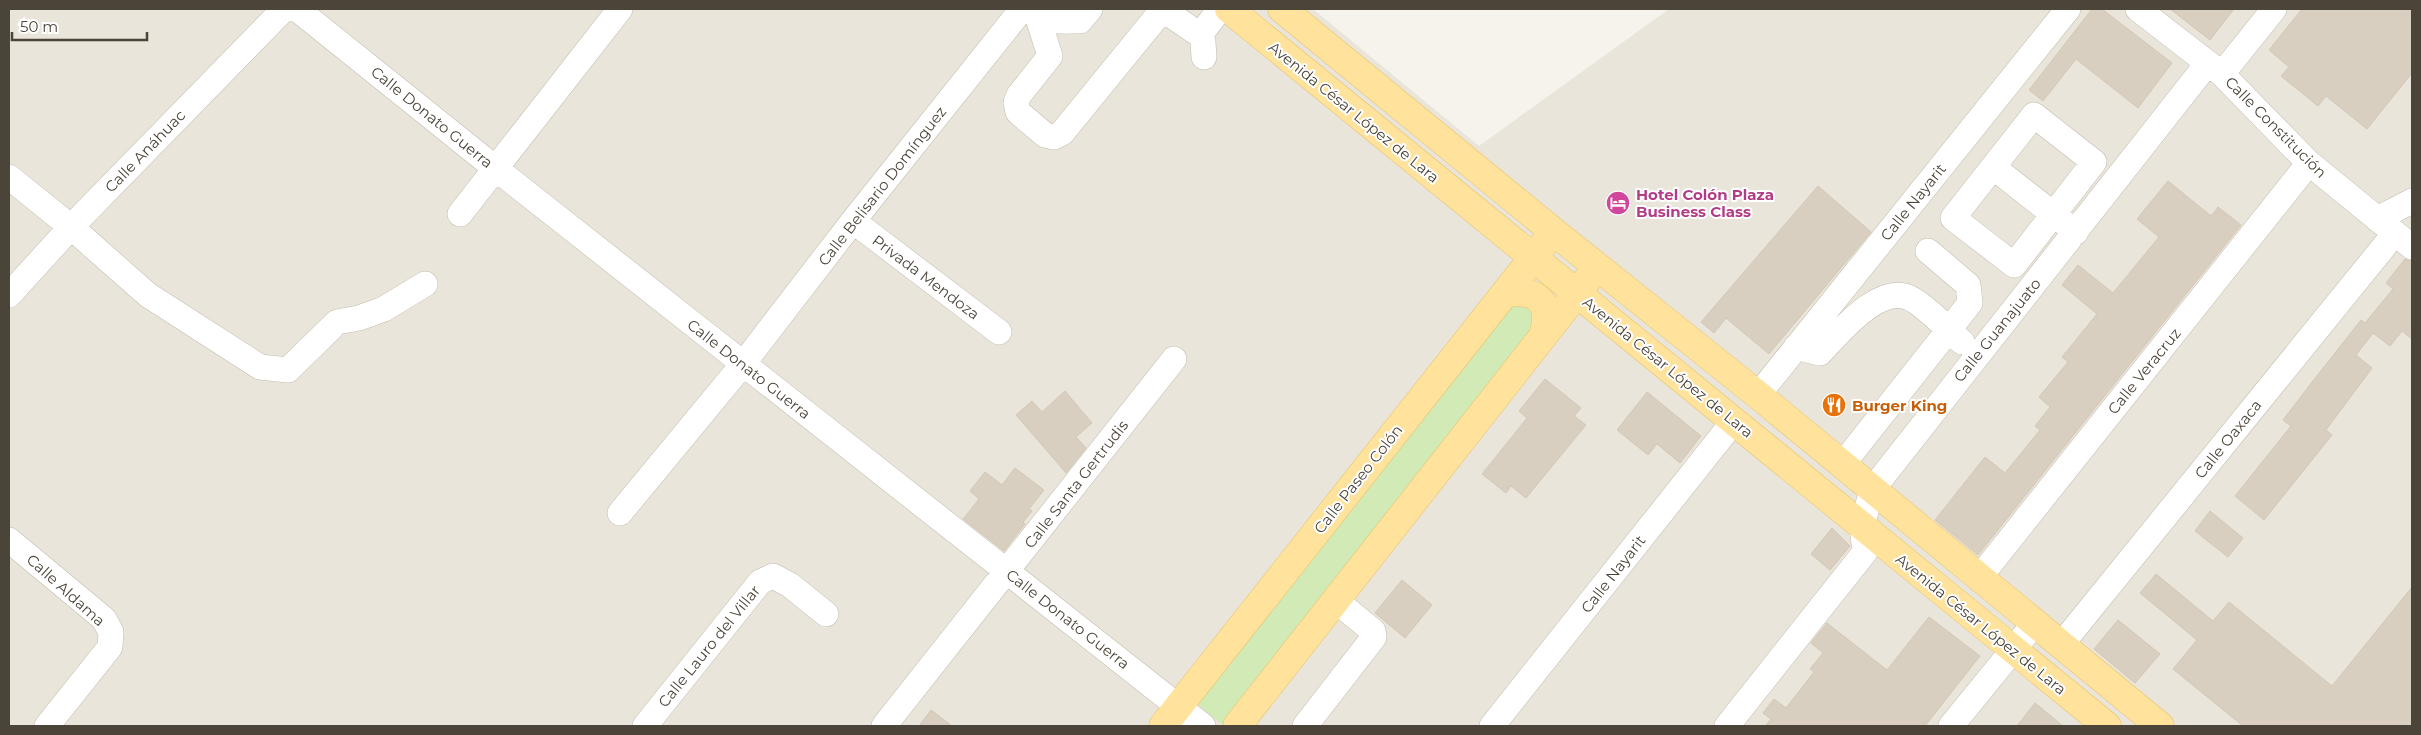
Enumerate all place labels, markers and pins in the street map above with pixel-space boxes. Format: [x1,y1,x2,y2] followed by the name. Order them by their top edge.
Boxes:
[1636,185,1774,221] place label: Hotel Colón Plaza Business Class
[1605,190,1631,216] hotel icon: Hotel Colón Plaza Business Class
[1821,392,1847,418] restaurant icon: Burger King
[1852,396,1947,415] place label: Burger King

